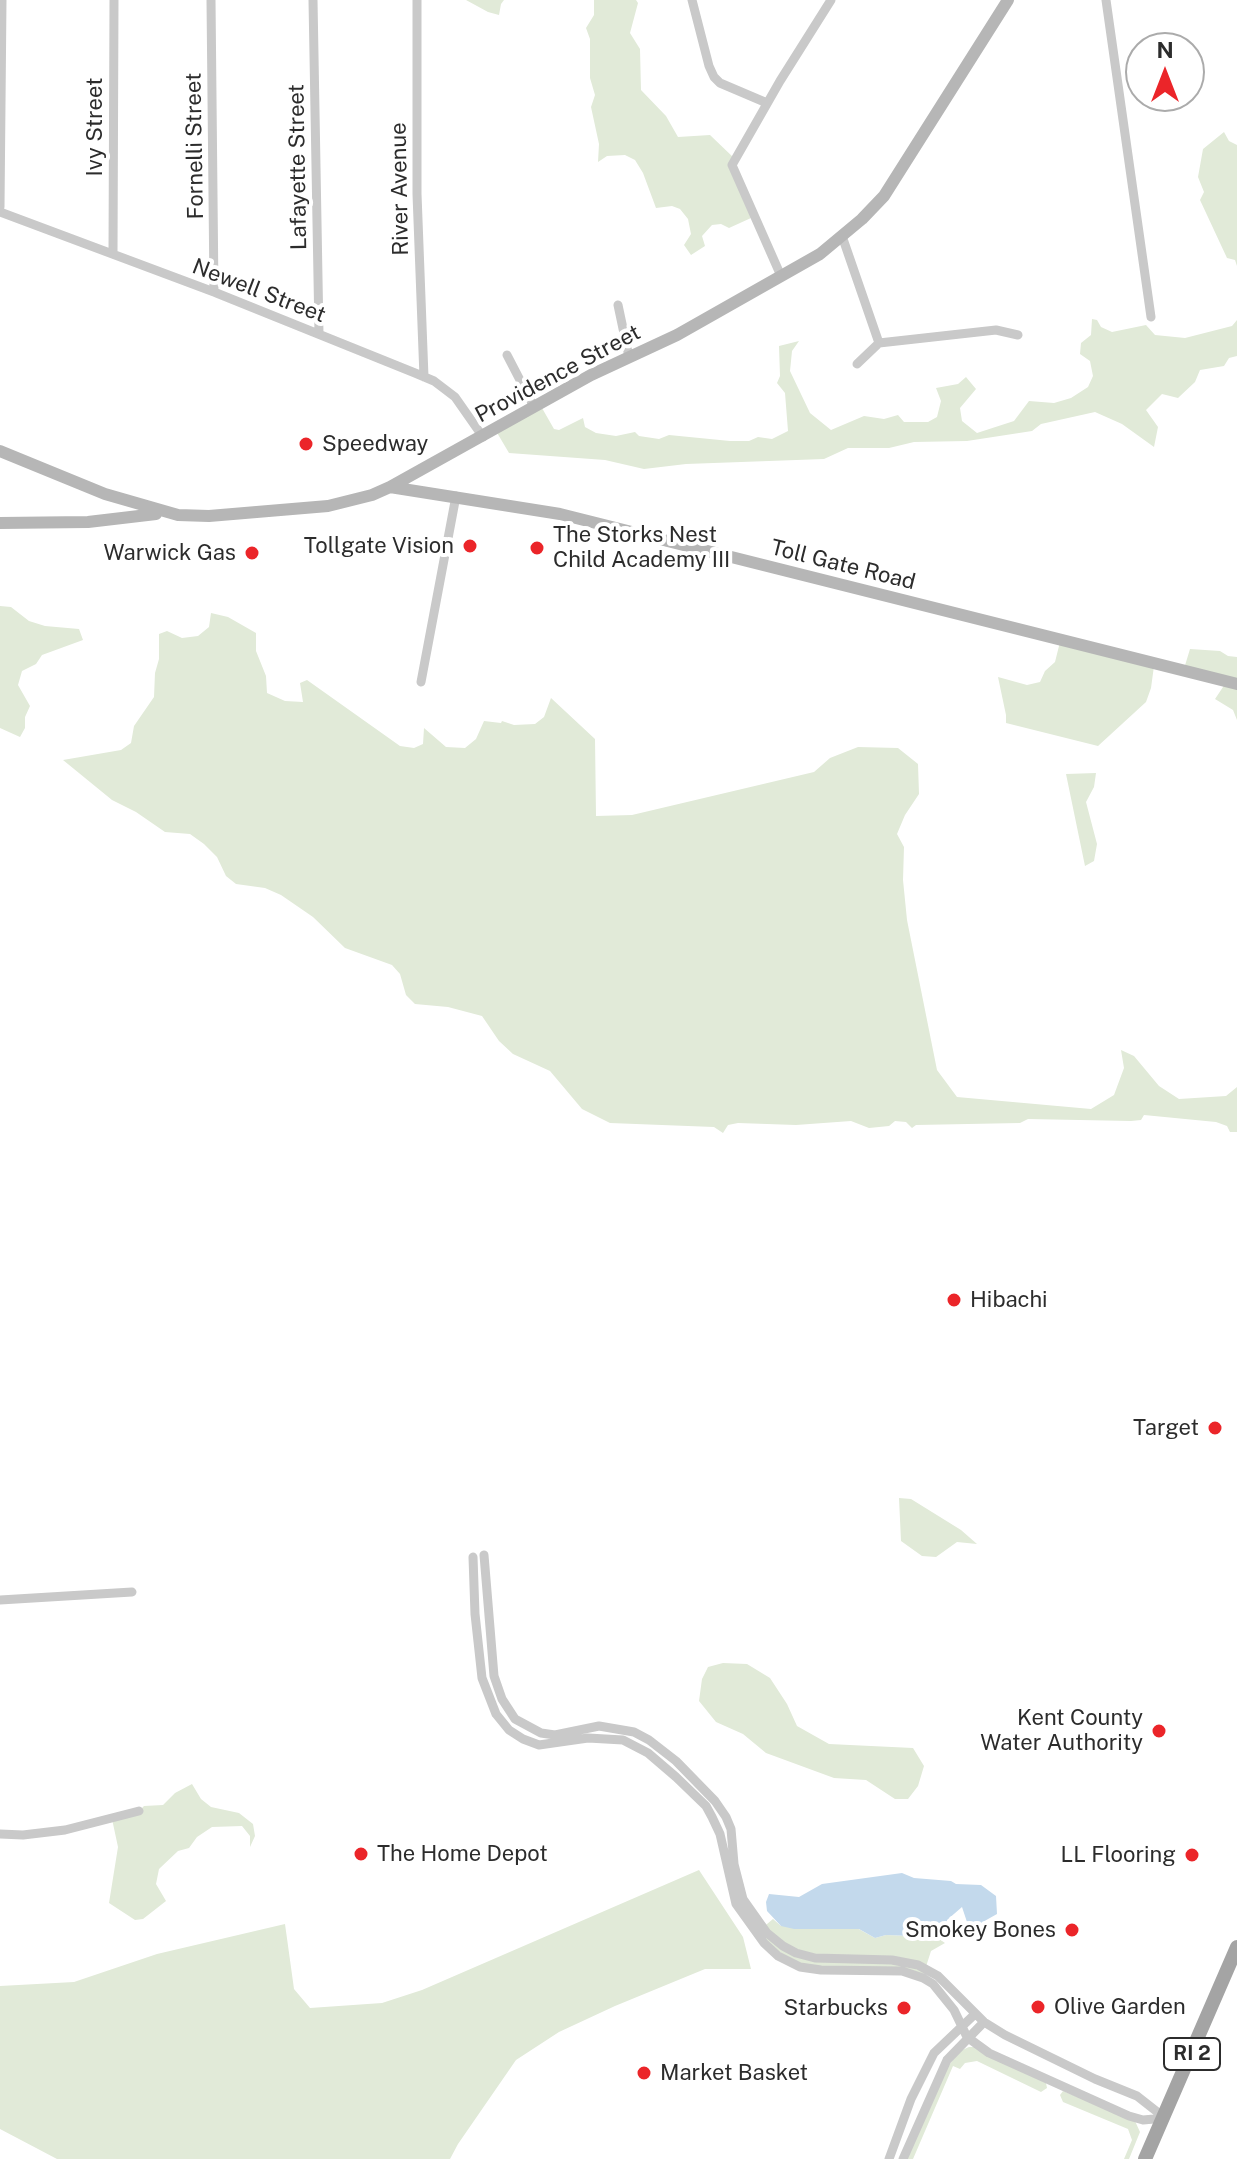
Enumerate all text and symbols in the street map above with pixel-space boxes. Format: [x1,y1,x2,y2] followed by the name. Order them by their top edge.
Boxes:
[1125,32,1205,112] north arrow
[1156,37,1174,63] text: N
[181,72,209,220] street label: Fornelli Street
[82,78,108,176] street label: Ivy Street
[283,84,313,250] street label: Lafayette Street
[386,122,414,256] street label: River Avenue
[189,253,329,329] street label: Newell Street
[471,319,645,429] street label: Providence Street
[322,431,428,457] place label: Speedway
[297,435,315,453] marker: Speedway
[553,522,730,574] place label: The Storks Nest Child Academy III
[304,533,454,559] place label: Tollgate Vision
[768,534,918,596] street label: Toll Gate Road
[461,537,479,555] marker: Tollgate Vision
[528,539,546,557] marker: The Storks Nest Child Academy III
[103,540,236,566] place label: Warwick Gas
[243,544,261,562] marker: Warwick Gas
[970,1287,1048,1313] place label: Hibachi
[945,1291,963,1309] marker: Hibachi
[1133,1415,1199,1441] place label: Target
[1206,1419,1224,1437] marker: Target
[980,1705,1143,1756] place label: Kent County Water Authority
[1150,1722,1168,1740] marker: Kent County Water Authority
[377,1841,548,1867] place label: The Home Depot
[1061,1842,1176,1868] place label: LL Flooring
[352,1845,370,1863] marker: The Home Depot
[1183,1846,1201,1864] marker: LL Flooring
[905,1917,1056,1943] place label: Smokey Bones
[1063,1921,1081,1939] marker: Smokey Bones
[1054,1994,1186,2020] place label: Olive Garden
[784,1995,888,2021] place label: Starbucks
[1029,1998,1047,2016] marker: Olive Garden
[895,1999,913,2017] marker: Starbucks
[1164,2038,1220,2070] road number: RI 2
[660,2060,808,2086] place label: Market Basket
[635,2064,653,2082] marker: Market Basket

